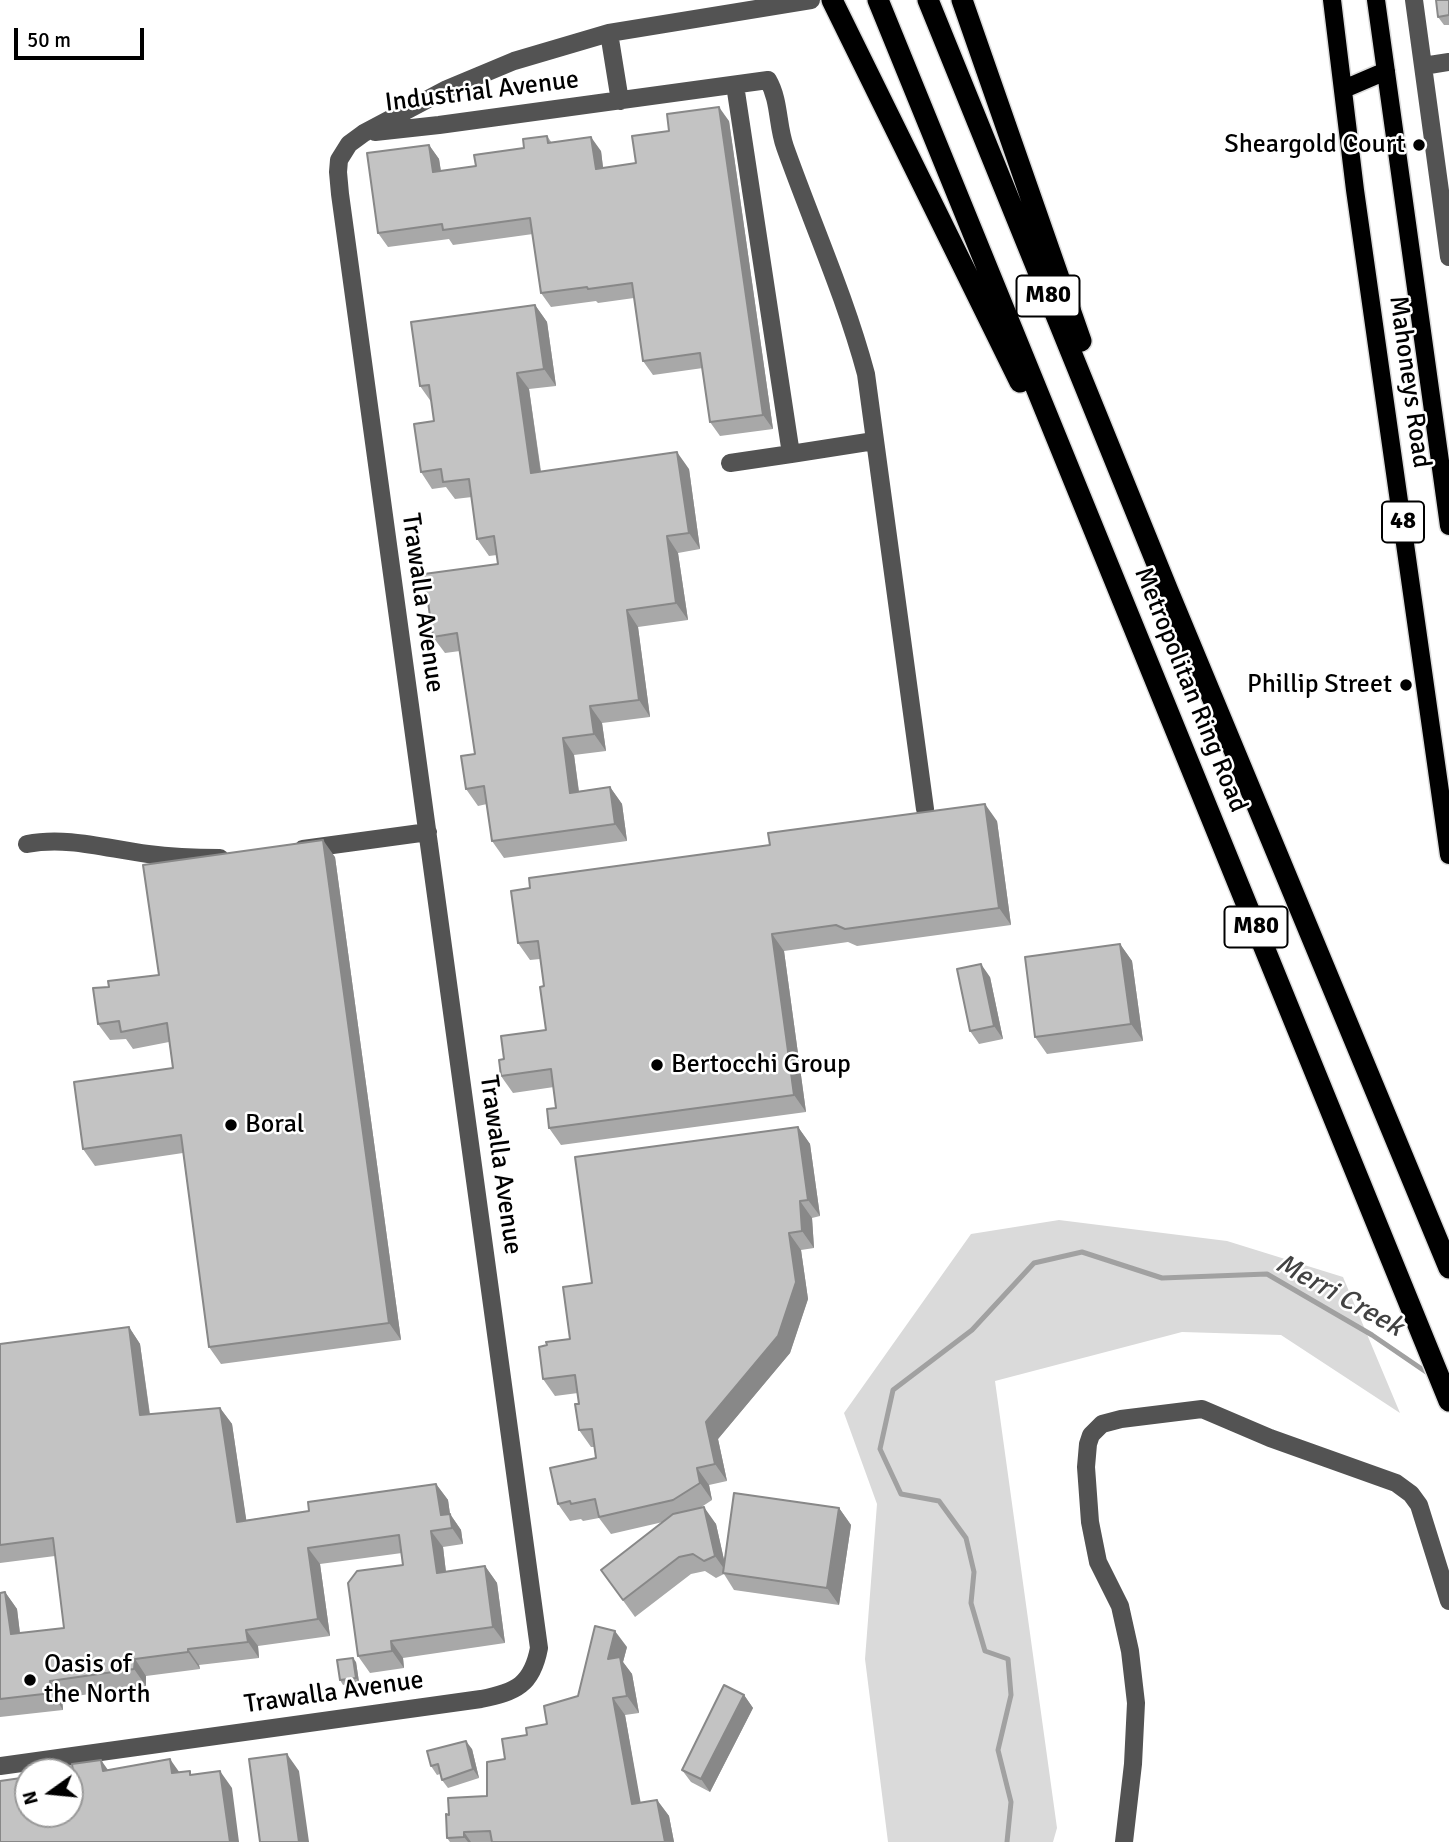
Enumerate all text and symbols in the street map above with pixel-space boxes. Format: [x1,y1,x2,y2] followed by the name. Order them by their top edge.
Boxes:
[18,14,147,58] scale bar
[27,27,71,53] text: 50 m
[383,65,581,119] street label: Industrial Avenue
[1224,129,1405,161] place label: Sheargold Court
[1411,137,1427,153] marker: Sheargold Court
[1016,276,1080,316] road number: M80
[1381,294,1437,470] street label: Mahoneys Road
[1382,502,1424,542] road number: 48
[394,511,450,695] street label: Trawalla Avenue
[1127,563,1253,817] street label: Metropolitan Ring Road
[1247,669,1392,701] place label: Phillip Street
[1398,677,1414,693] marker: Phillip Street
[1224,906,1288,947] road number: M80
[671,1049,851,1081] place label: Bertocchi Group
[649,1057,665,1073] marker: Bertocchi Group
[472,1073,528,1257] street label: Trawalla Avenue
[245,1109,304,1141] place label: Boral
[223,1117,239,1133] marker: Boral
[1270,1247,1408,1345] water label: Merri Creek
[44,1649,151,1710] place label: Oasis of the North
[242,1665,426,1721] street label: Trawalla Avenue
[22,1672,38,1688] marker: Oasis of the North
[14,1758,84,1828] north arrow
[17,1788,44,1807] text: N

